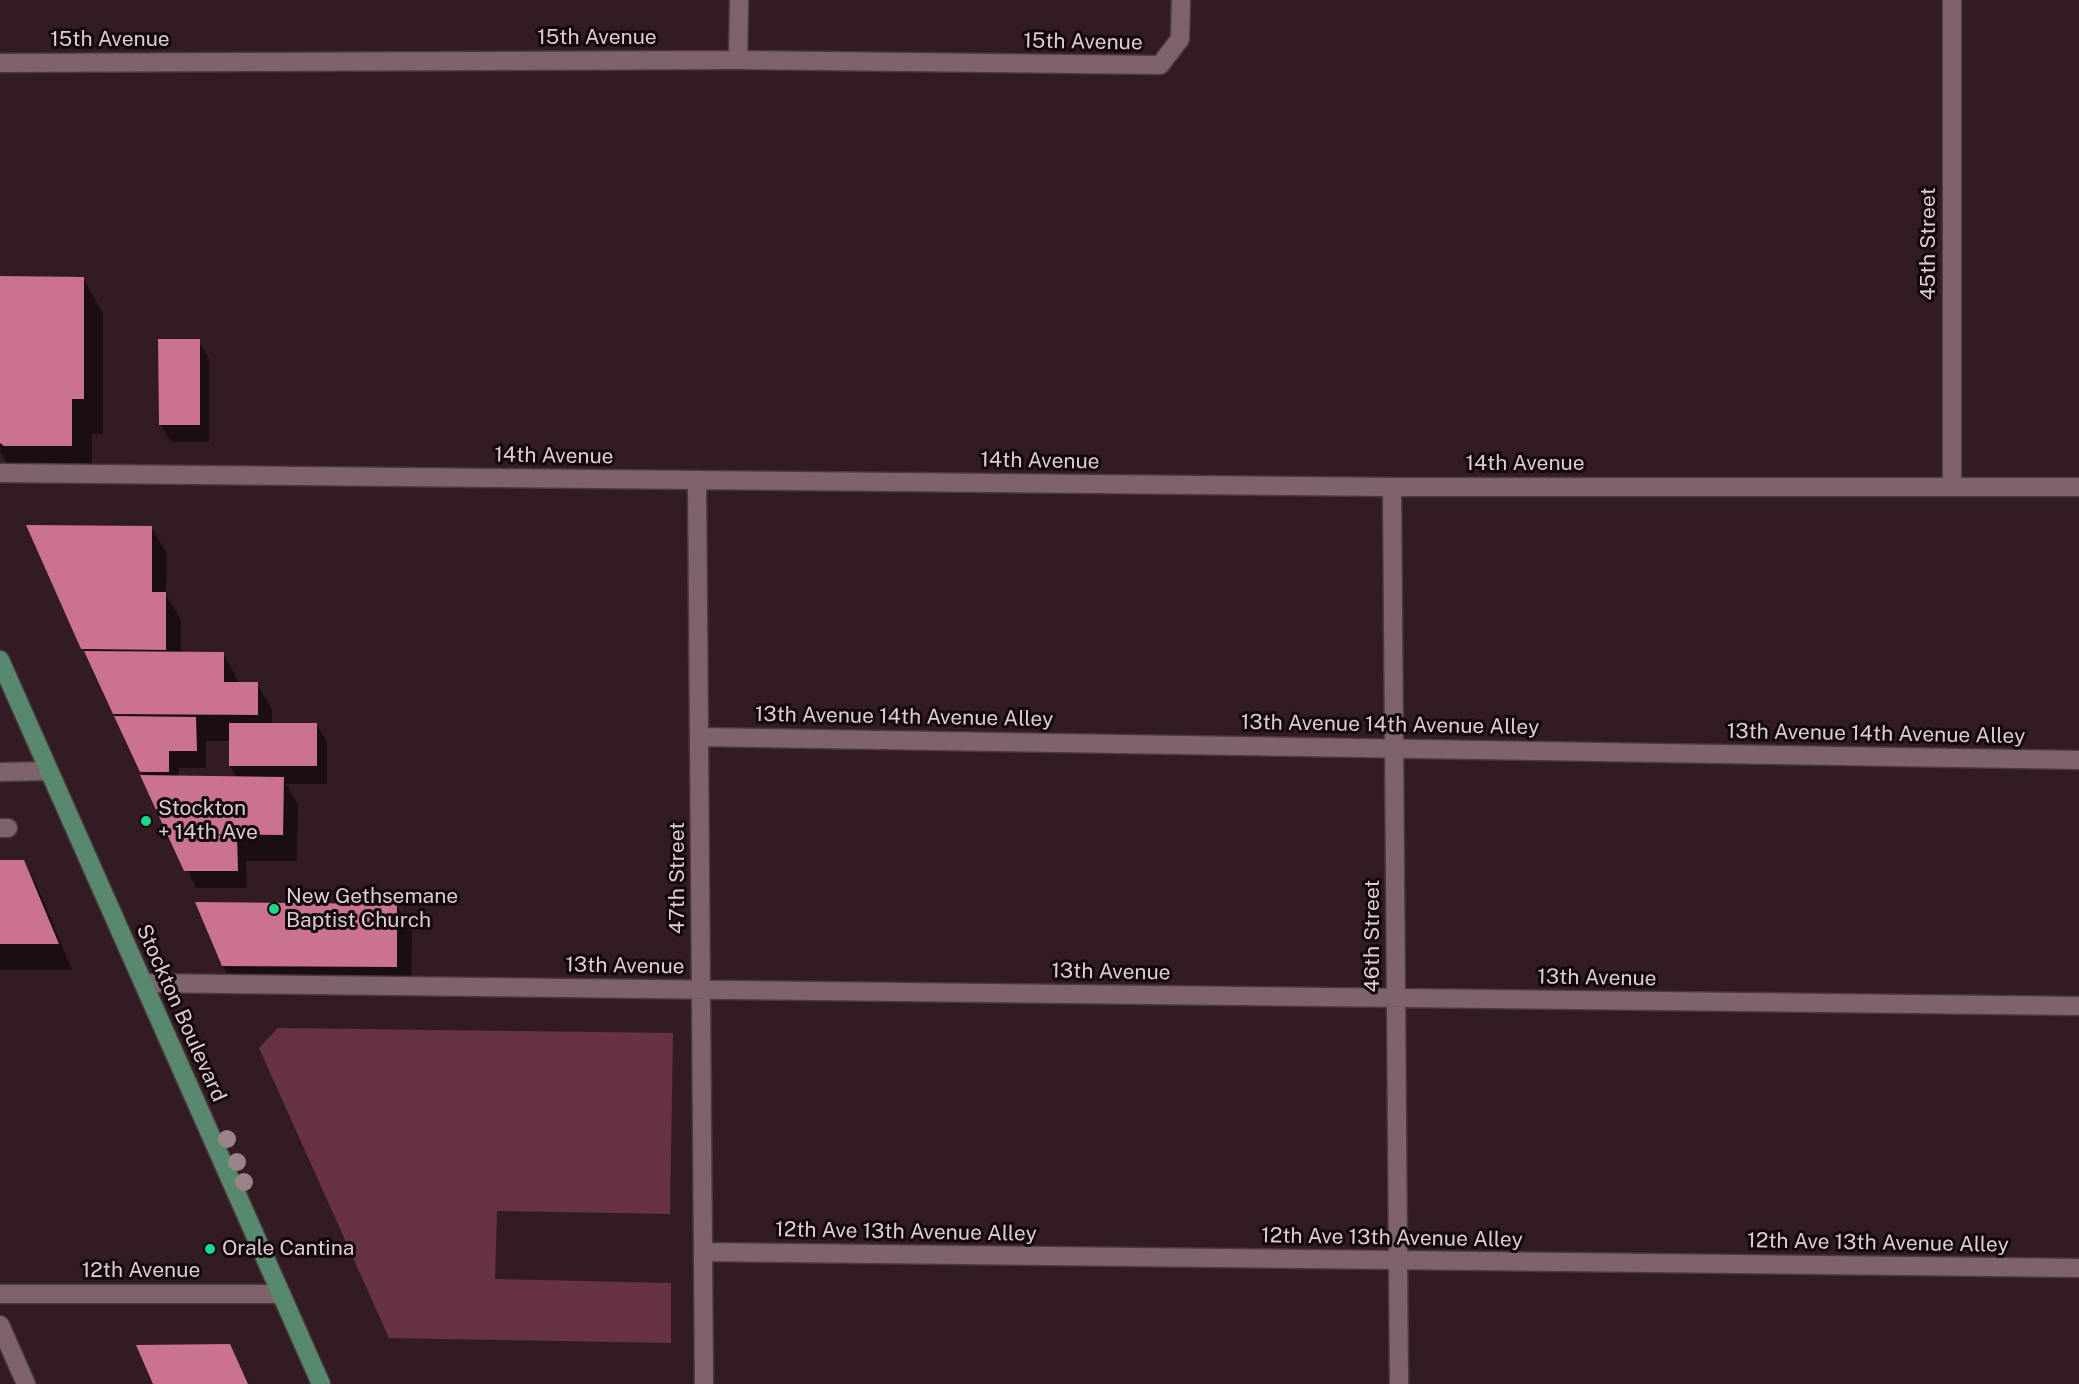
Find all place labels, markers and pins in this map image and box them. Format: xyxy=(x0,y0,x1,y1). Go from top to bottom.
place label: Stockton + 14th Ave xyxy=(158,796,258,846)
marker: Stockton + 14th Ave xyxy=(139,814,153,828)
place label: New Gethsemane Baptist Church xyxy=(286,884,458,934)
marker: New Gethsemane Baptist Church xyxy=(267,902,281,916)
place label: Orale Cantina xyxy=(222,1236,354,1262)
marker: Orale Cantina xyxy=(203,1242,217,1256)

